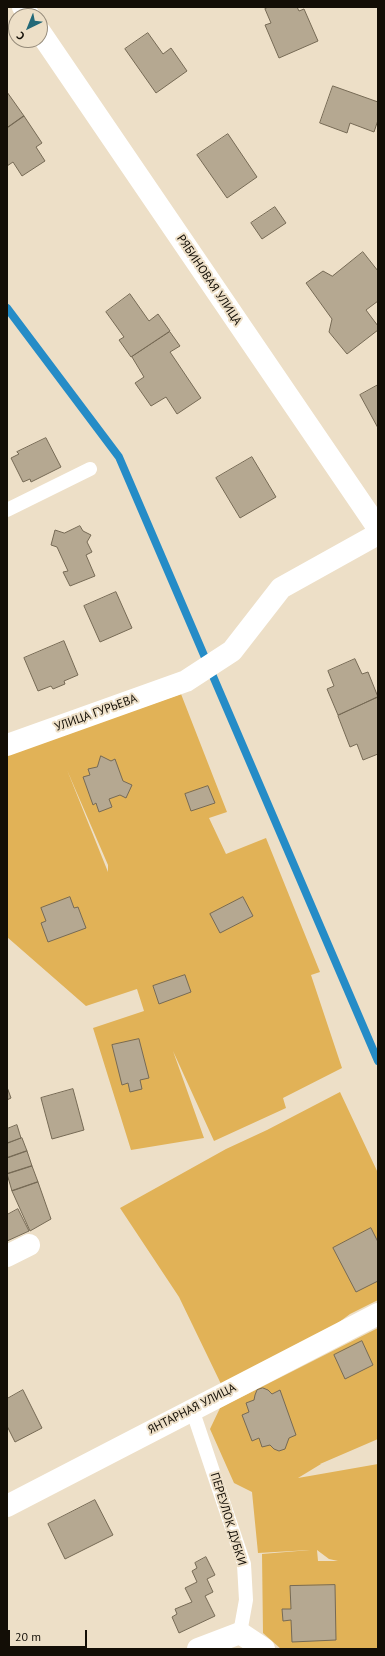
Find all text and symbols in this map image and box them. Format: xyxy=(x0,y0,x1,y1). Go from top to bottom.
north arrow xyxy=(8,8,48,48)
text: С xyxy=(13,29,28,43)
street label: РЯБИНОВАЯ УЛИЦА xyxy=(173,232,245,328)
street label: УЛИЦА ГУРЬЕВА xyxy=(53,691,139,735)
street label: ЯНТАРНАЯ УЛИЦА xyxy=(146,1381,238,1437)
street label: ПЕРЕУЛОК ДУБКИ xyxy=(207,1471,249,1567)
scale bar xyxy=(10,1622,89,1648)
text: 20 m xyxy=(15,1629,41,1644)

